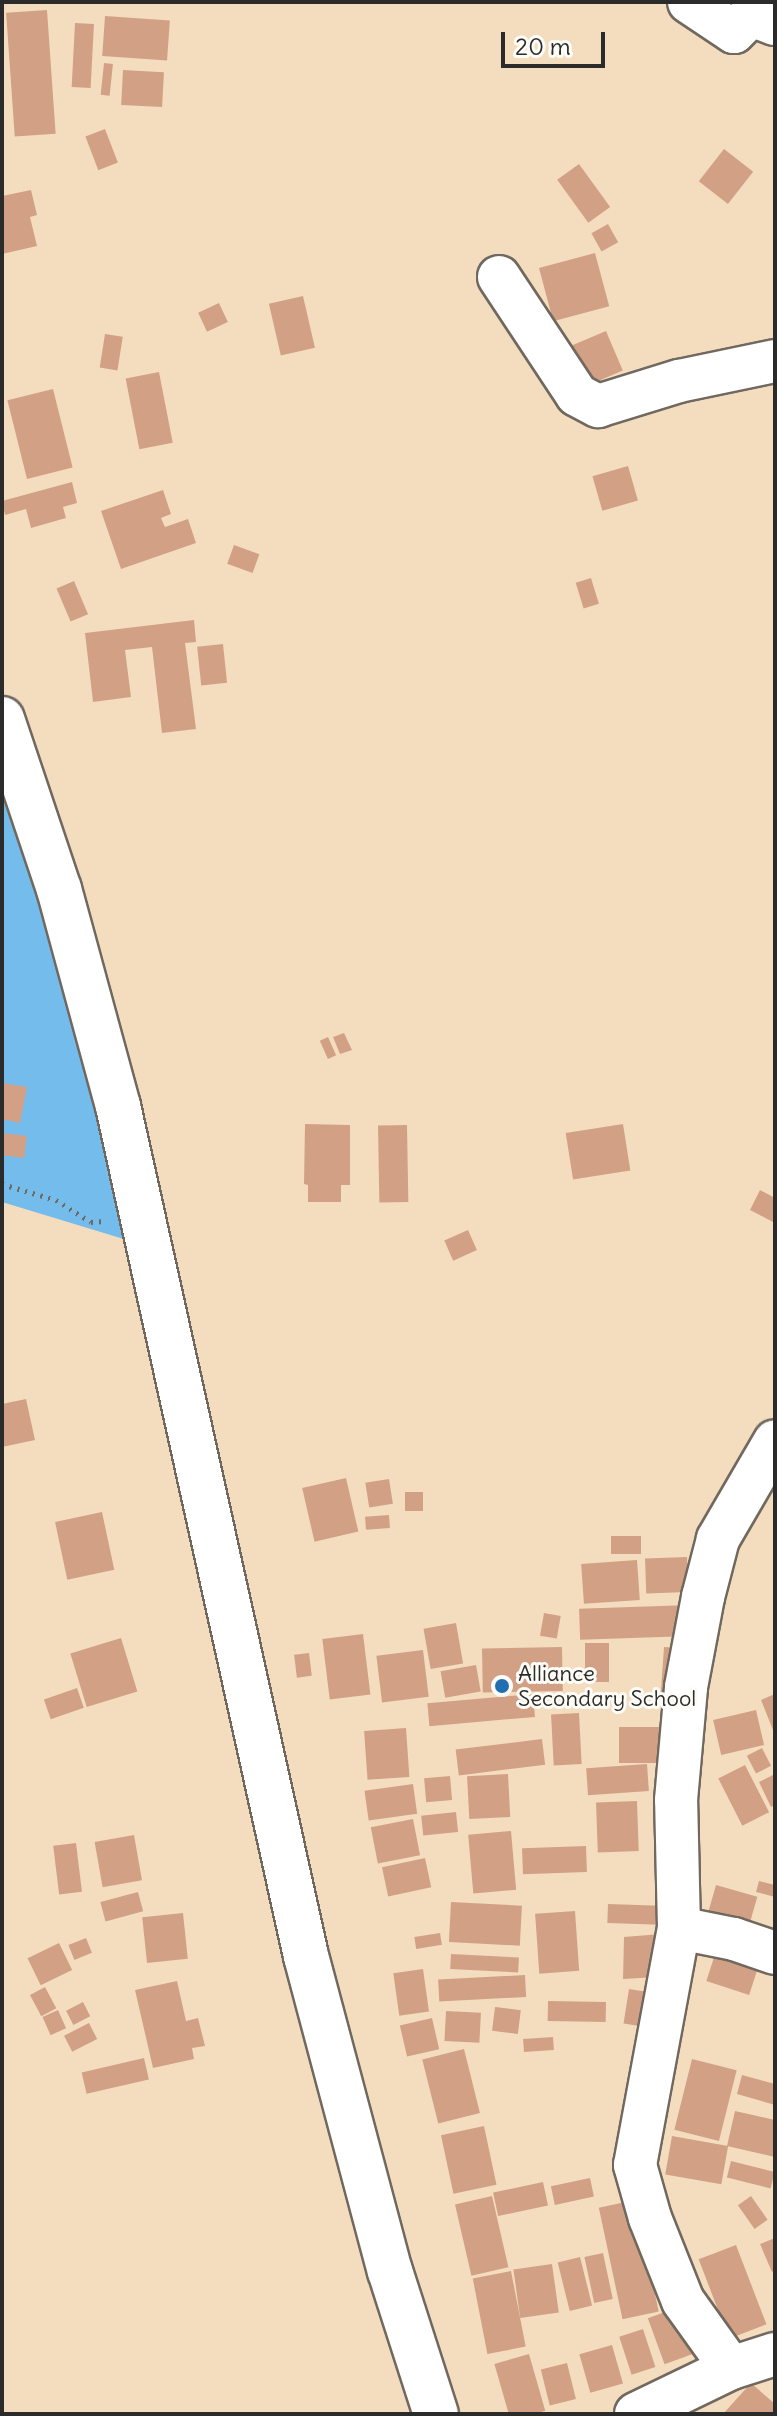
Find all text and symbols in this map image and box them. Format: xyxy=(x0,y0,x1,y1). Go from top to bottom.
scale bar xyxy=(505,16,609,66)
text: 20 m xyxy=(515,31,571,61)
place label: Alliance Secondary School xyxy=(518,1660,696,1712)
marker: Alliance Secondary School xyxy=(493,1677,511,1695)

